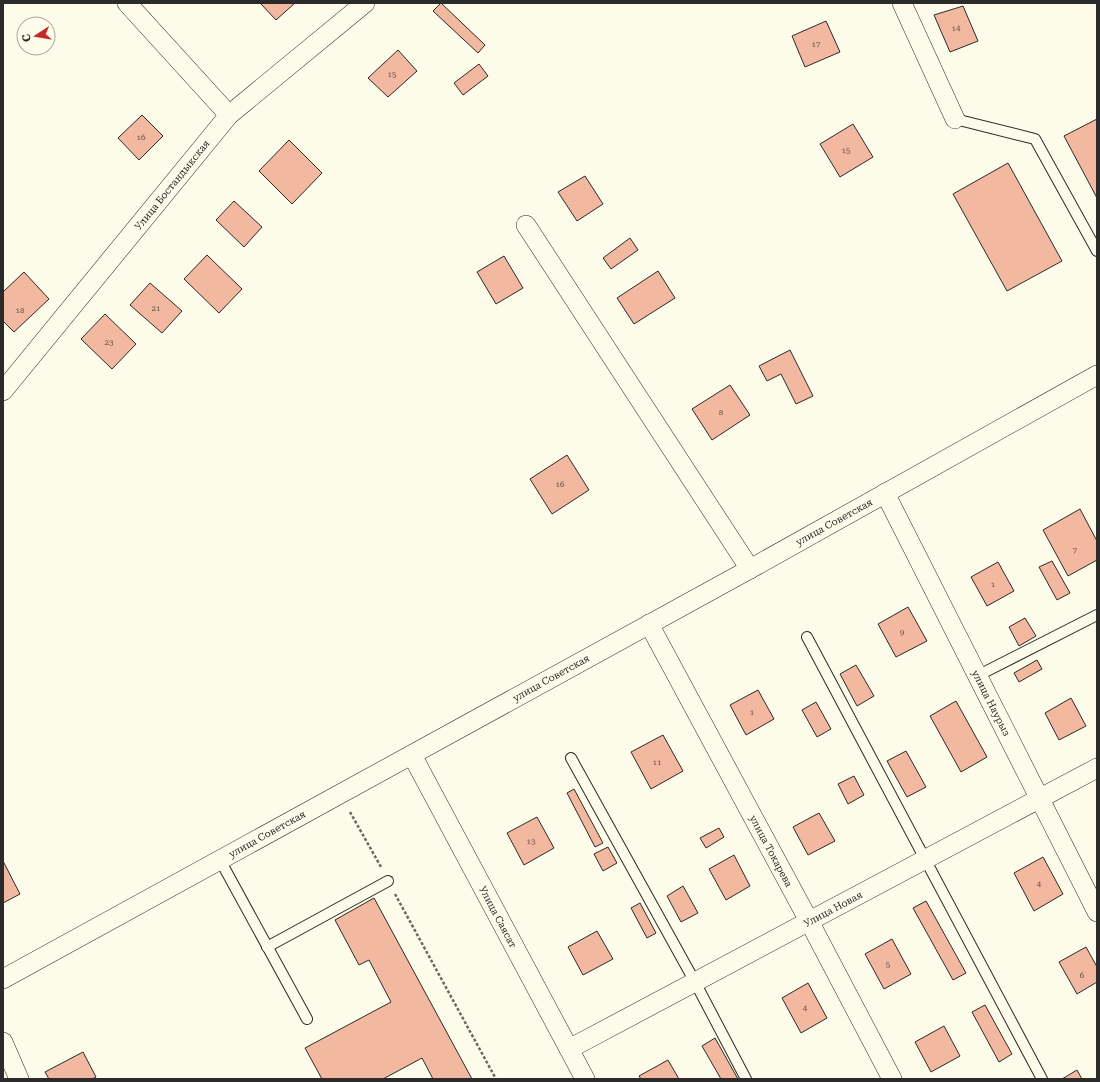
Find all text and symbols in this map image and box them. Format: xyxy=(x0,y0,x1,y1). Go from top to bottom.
north arrow xyxy=(16,16,56,56)
house number: 14 xyxy=(952,24,961,33)
text: С xyxy=(19,33,34,43)
house number: 17 xyxy=(812,40,821,49)
house number: 15 xyxy=(388,70,397,79)
house number: 16 xyxy=(137,133,146,142)
street label: Улица Бостандыкская xyxy=(132,138,212,232)
house number: 15 xyxy=(842,146,851,155)
house number: 21 xyxy=(152,304,161,313)
house number: 18 xyxy=(16,306,25,315)
house number: 23 xyxy=(105,338,114,347)
house number: 8 xyxy=(719,408,724,417)
house number: 16 xyxy=(556,480,565,489)
street label: улица Советская xyxy=(794,496,874,548)
house number: 7 xyxy=(1073,546,1078,555)
house number: 1 xyxy=(991,580,996,589)
house number: 9 xyxy=(900,628,905,637)
street label: улица Советская xyxy=(511,652,591,704)
street label: улица Наурыз xyxy=(970,668,1012,738)
house number: 1 xyxy=(750,708,755,717)
house number: 11 xyxy=(653,758,662,767)
street label: улица Советская xyxy=(227,808,307,860)
street label: улица Токарева xyxy=(747,813,795,889)
house number: 13 xyxy=(527,837,536,846)
house number: 4 xyxy=(1037,880,1042,889)
street label: Улица Саясат xyxy=(477,884,519,950)
street label: Улица Новая xyxy=(802,889,864,929)
house number: 5 xyxy=(886,960,891,969)
house number: 6 xyxy=(1080,971,1085,980)
house number: 4 xyxy=(803,1004,808,1013)

